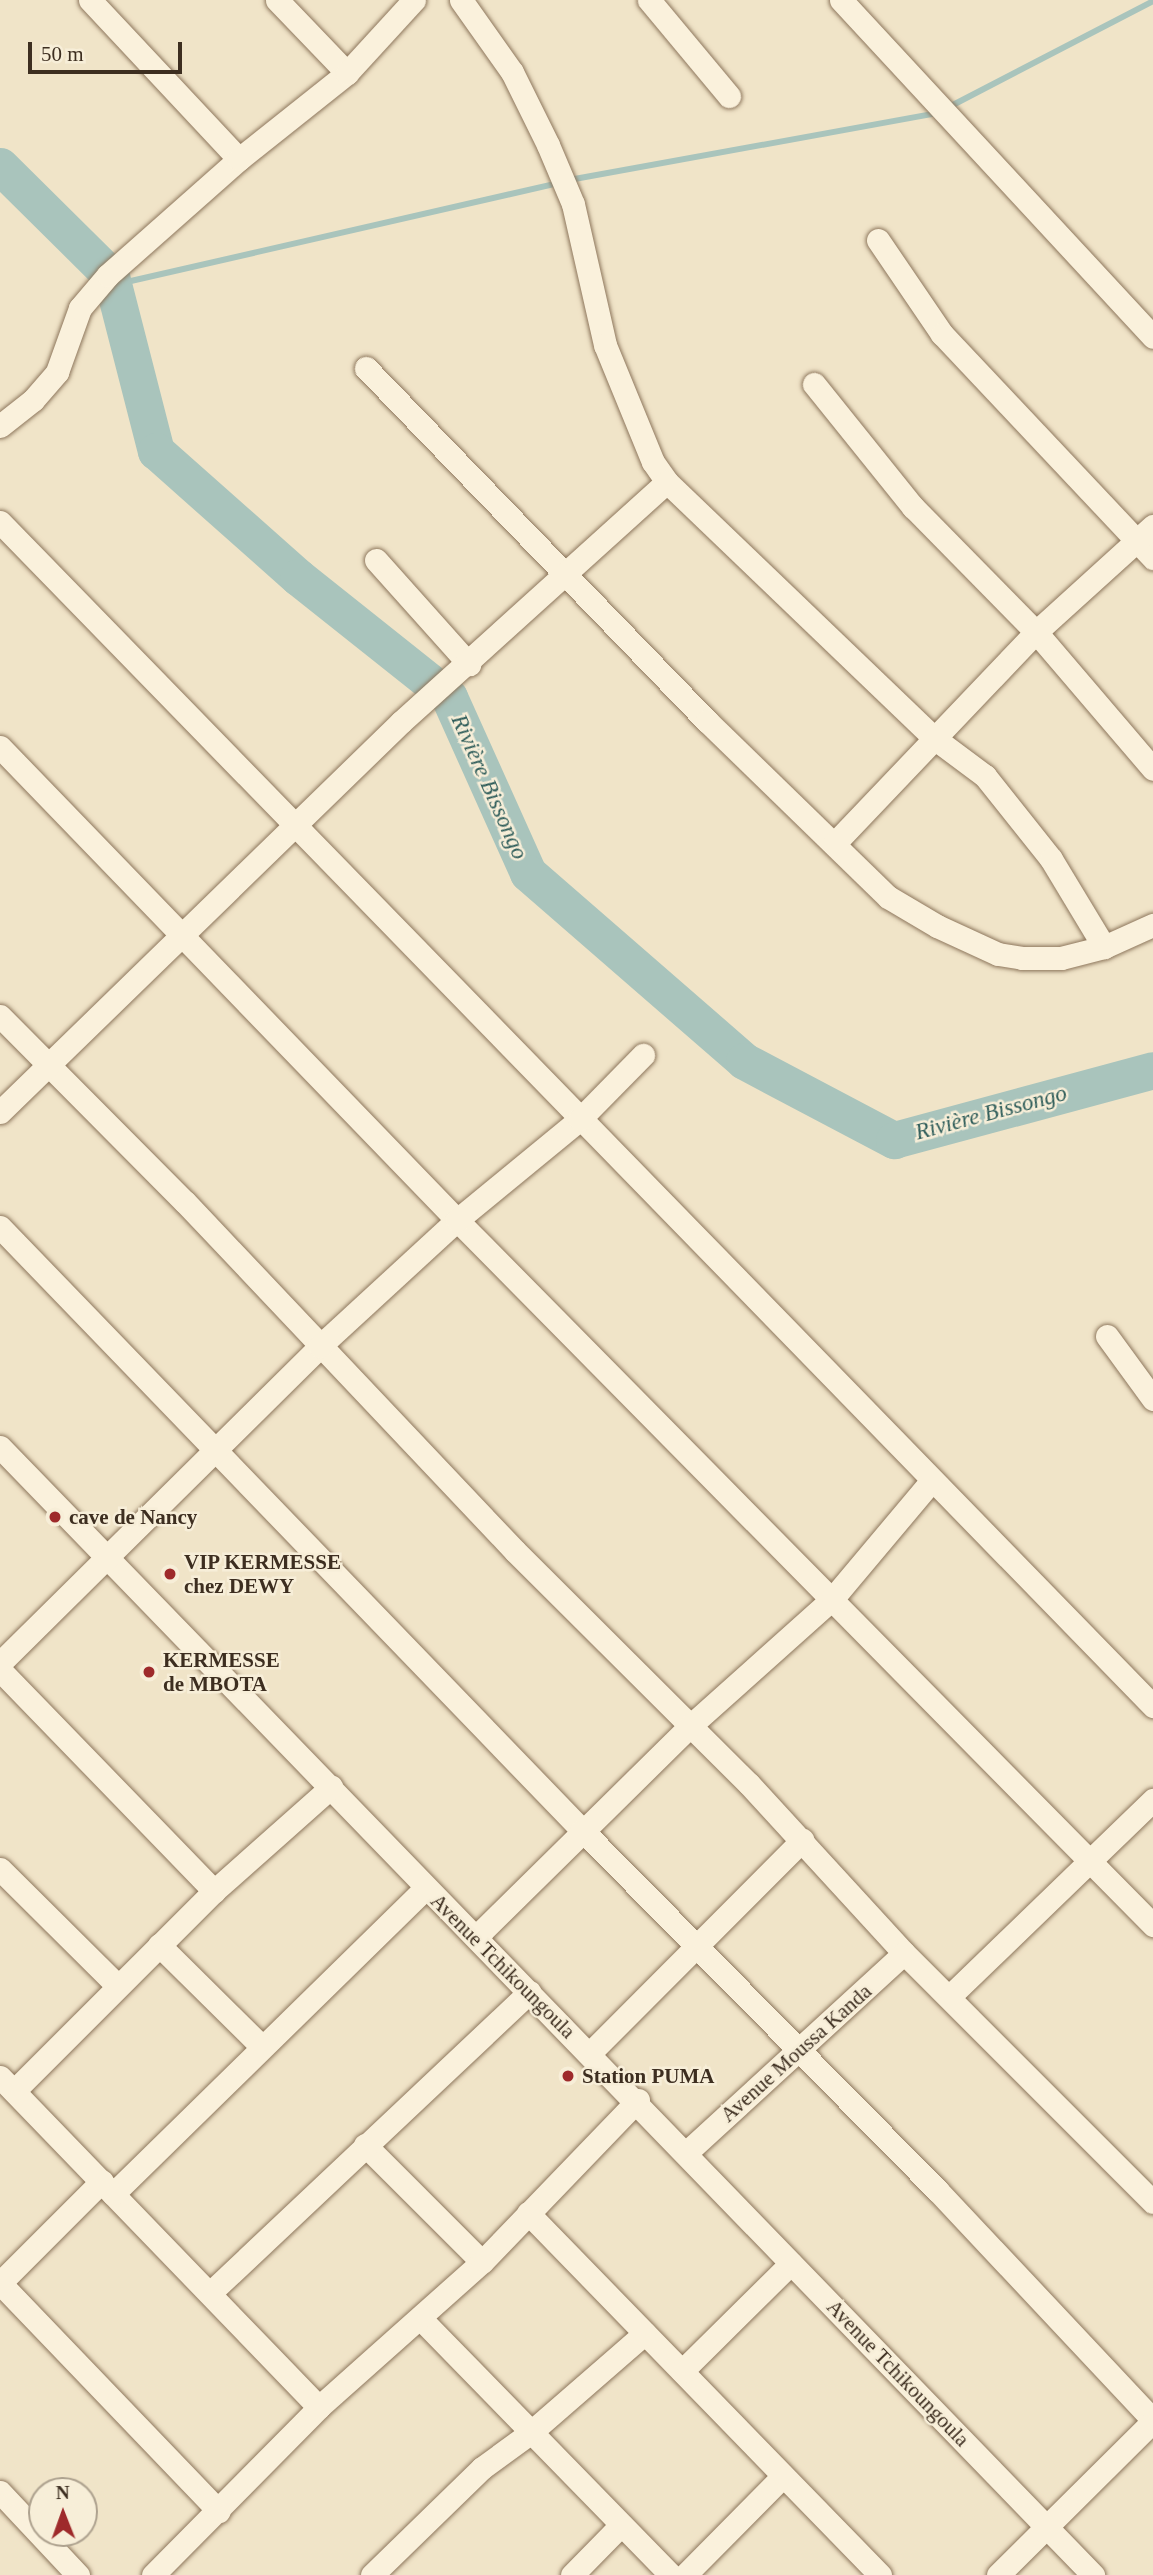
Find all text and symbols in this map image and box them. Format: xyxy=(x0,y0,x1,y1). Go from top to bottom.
scale bar xyxy=(32,28,186,72)
text: 50 m xyxy=(41,42,84,66)
water label: Rivière Bissongo xyxy=(445,710,533,864)
water label: Rivière Bissongo xyxy=(912,1080,1070,1146)
place label: cave de Nancy xyxy=(69,1504,197,1530)
marker: cave de Nancy xyxy=(47,1509,63,1525)
place label: VIP KERMESSE chez DEWY xyxy=(184,1549,342,1599)
marker: VIP KERMESSE chez DEWY xyxy=(162,1566,178,1582)
place label: KERMESSE de MBOTA xyxy=(163,1647,280,1697)
marker: KERMESSE de MBOTA xyxy=(141,1664,157,1680)
street label: Avenue Tchikoungoula xyxy=(425,1888,581,2044)
street label: Avenue Moussa Kanda xyxy=(715,1979,877,2127)
place label: Station PUMA xyxy=(582,2063,714,2089)
marker: Station PUMA xyxy=(560,2068,576,2084)
street label: Avenue Tchikoungoula xyxy=(821,2294,975,2452)
north arrow xyxy=(28,2477,98,2547)
text: N xyxy=(56,2482,70,2503)

